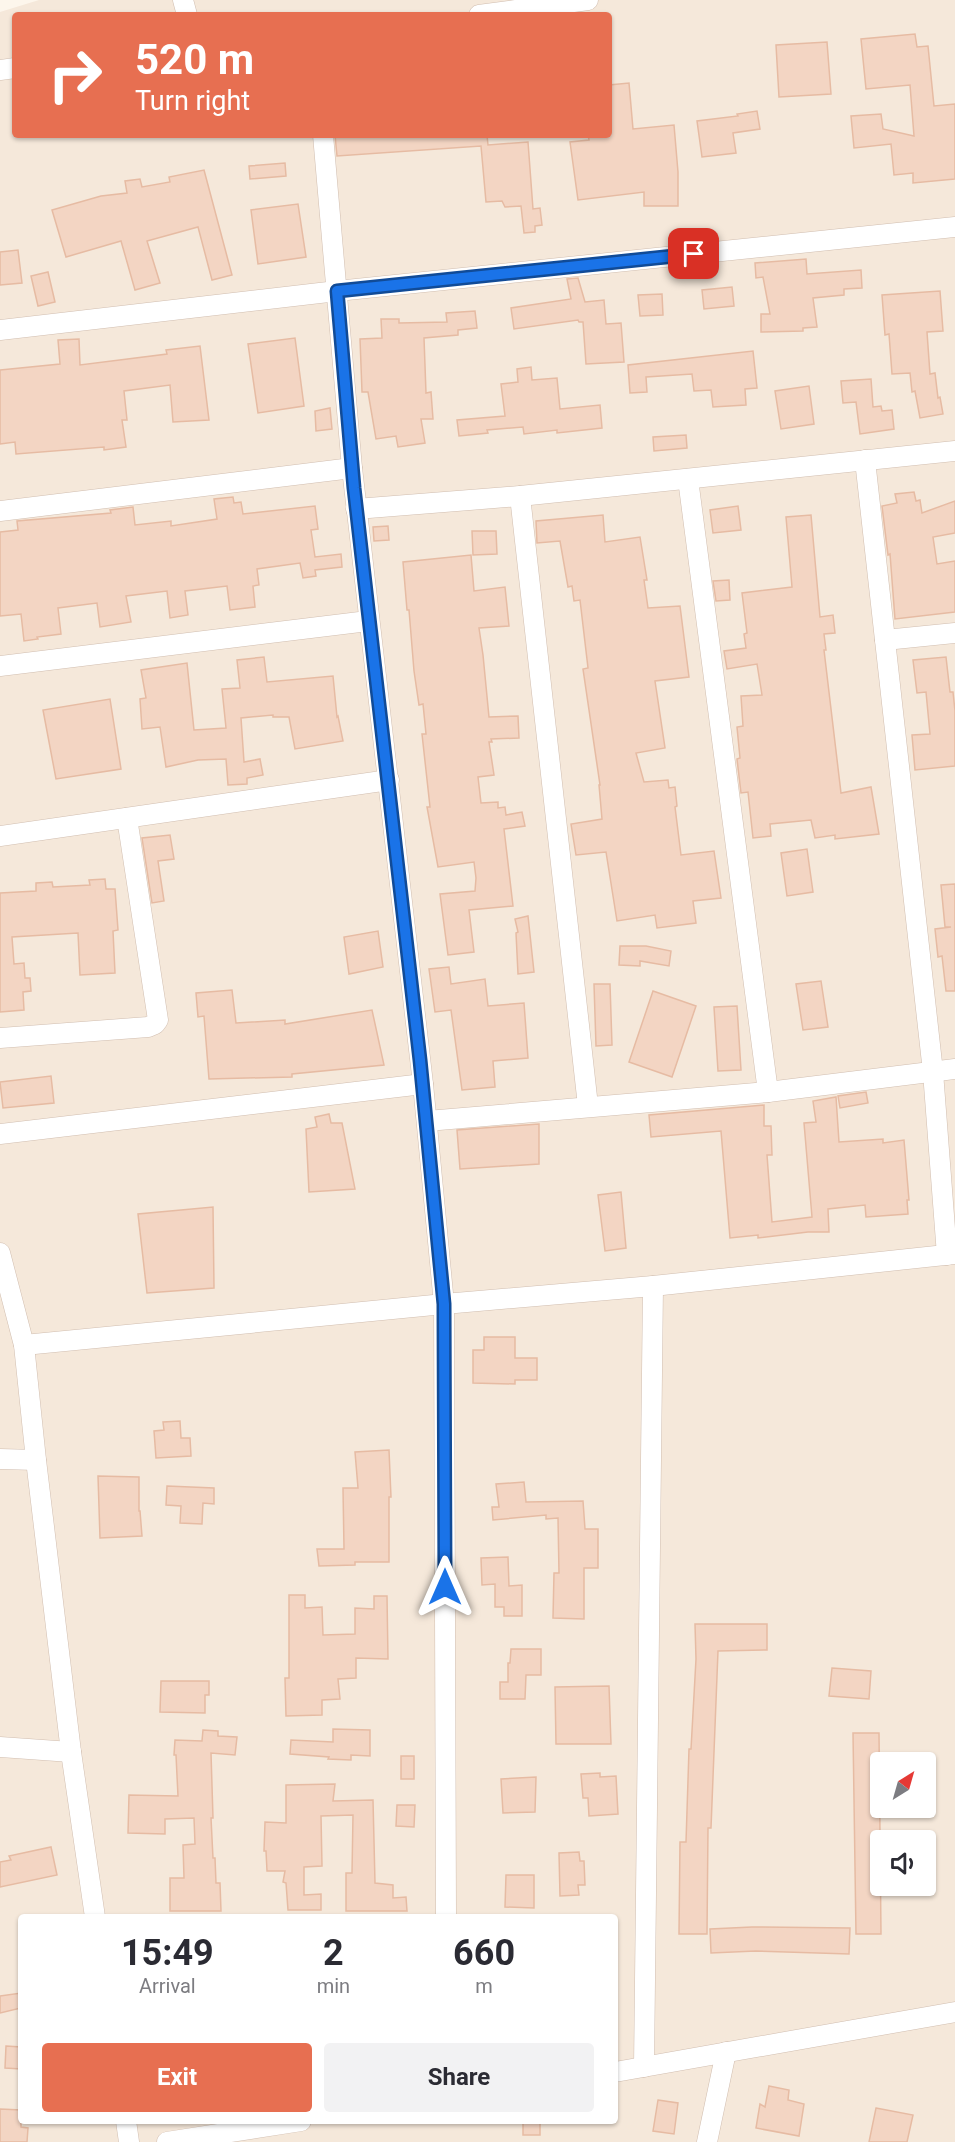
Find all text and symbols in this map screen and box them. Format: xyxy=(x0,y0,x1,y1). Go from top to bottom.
text: 520 m xyxy=(135,35,254,84)
icon: right xyxy=(36,36,114,114)
text: Turn right xyxy=(135,85,250,117)
pin xyxy=(668,228,719,279)
icon: arrive xyxy=(677,237,710,270)
position arrow xyxy=(413,1555,477,1619)
north arrow xyxy=(870,1752,936,1818)
map controls xyxy=(870,1752,936,1896)
button: sound xyxy=(870,1830,936,1896)
text: 15:49 xyxy=(121,1932,214,1974)
text: 2 xyxy=(323,1932,344,1974)
text: 660 xyxy=(453,1932,515,1974)
text: Arrival xyxy=(139,1974,196,1998)
text: min xyxy=(317,1974,350,1998)
text: m xyxy=(475,1974,493,1998)
button: Exit xyxy=(42,2043,312,2112)
button: Share xyxy=(324,2043,594,2112)

